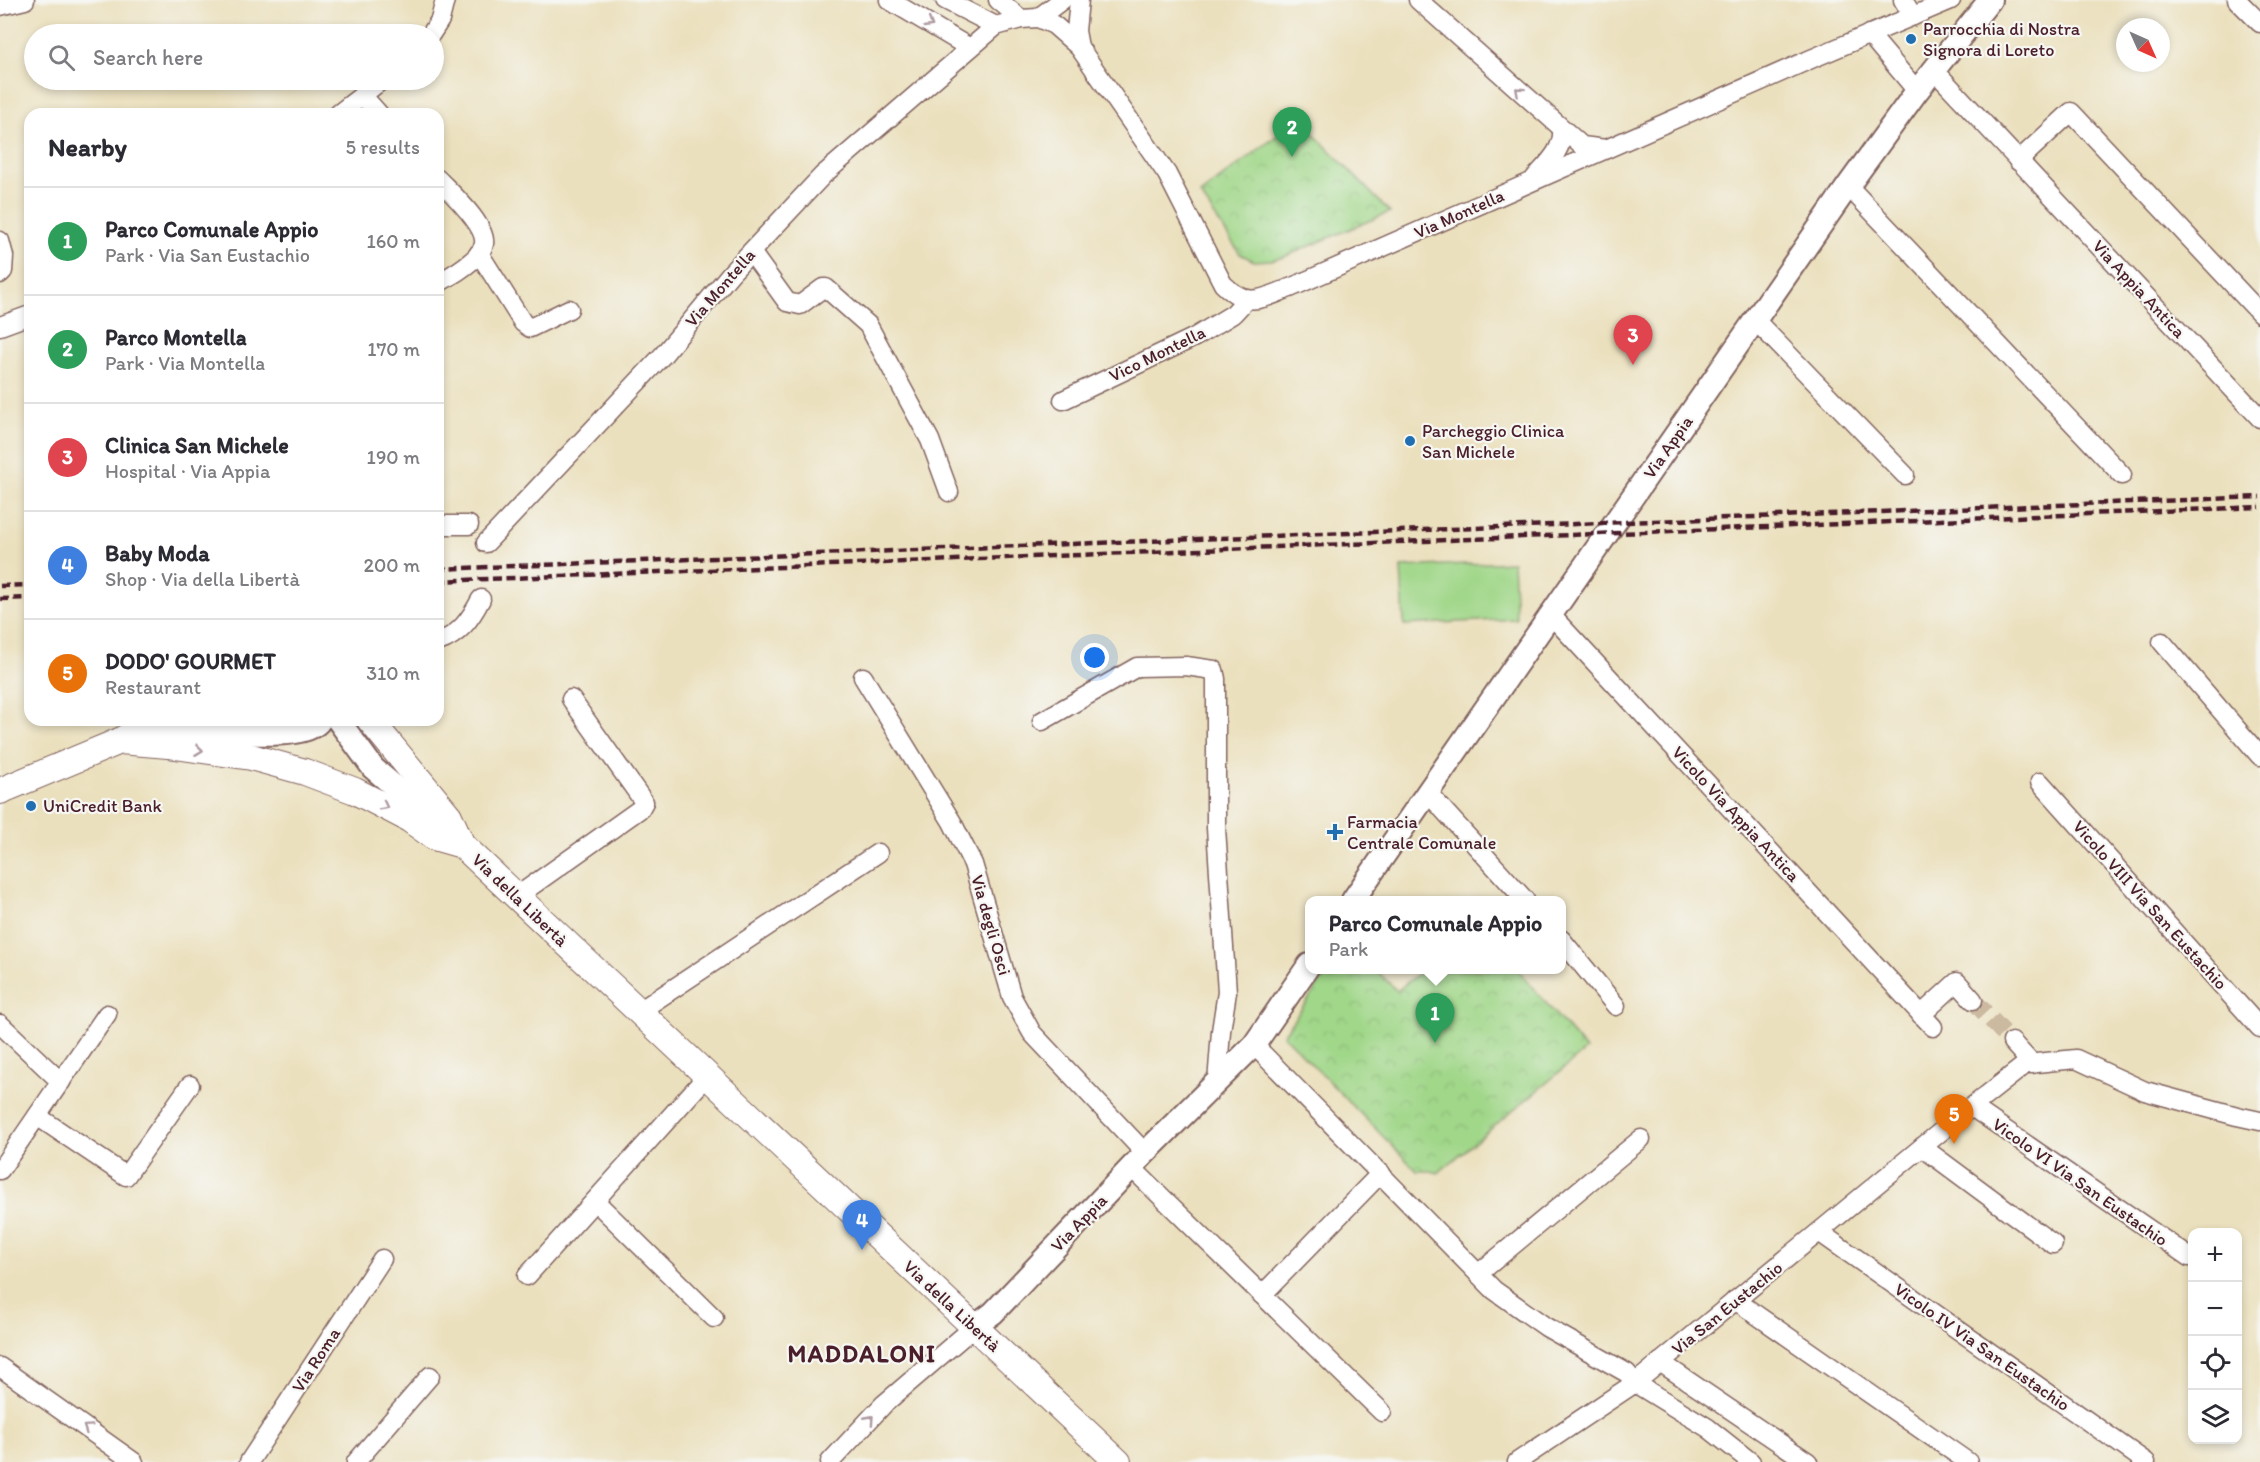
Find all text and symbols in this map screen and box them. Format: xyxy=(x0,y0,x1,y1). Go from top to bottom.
one-way arrow xyxy=(923,16,933,28)
place label: Parrocchia di Nostra Signora di Loreto xyxy=(1923,18,2081,61)
north arrow xyxy=(2116,18,2170,72)
search box xyxy=(24,24,444,90)
marker: Parrocchia di Nostra Signora di Loreto xyxy=(1904,32,1918,46)
icon: search xyxy=(45,41,78,74)
text: Search here xyxy=(93,44,203,71)
one-way arrow xyxy=(1515,87,1526,98)
pin: 2 xyxy=(1272,108,1312,157)
text: Nearby xyxy=(48,131,127,163)
text: 5 results xyxy=(346,135,420,159)
street label: Via Montella xyxy=(1411,184,1508,244)
text: Parco Comunale Appio xyxy=(105,216,318,243)
text: 1 xyxy=(63,229,72,253)
text: 160 m xyxy=(367,229,420,253)
street label: Via Appia Antica xyxy=(2088,235,2191,343)
text: Park · Via San Eustachio xyxy=(105,243,310,267)
street label: Via Montella xyxy=(680,244,760,332)
pin: 3 xyxy=(1614,316,1652,365)
street label: Vico Montella xyxy=(1105,321,1209,387)
text: Parco Montella xyxy=(105,324,247,351)
text: 2 xyxy=(62,337,73,361)
text: 170 m xyxy=(367,337,420,361)
text: Park · Via Montella xyxy=(105,351,265,375)
street label: Via Appia xyxy=(1638,411,1698,483)
place label: Parcheggio Clinica San Michele xyxy=(1422,420,1565,463)
text: Clinica San Michele xyxy=(105,432,289,459)
marker: Parcheggio Clinica San Michele xyxy=(1403,434,1417,448)
text: 3 xyxy=(62,445,73,469)
text: 190 m xyxy=(367,445,420,469)
text: Hospital · Via Appia xyxy=(105,459,270,483)
text: Baby Moda xyxy=(105,540,210,567)
text: 4 xyxy=(61,553,74,577)
text: 200 m xyxy=(364,553,420,577)
text: Shop · Via della Libertà xyxy=(105,567,300,591)
your location xyxy=(1080,643,1109,672)
text: DODO' GOURMET xyxy=(105,648,276,675)
text: 5 xyxy=(62,661,73,685)
text: 310 m xyxy=(366,661,420,685)
text: Restaurant xyxy=(105,675,201,699)
street label: Vicolo Via Appia Antica xyxy=(1667,741,1805,887)
one-way arrow xyxy=(195,744,204,756)
place label: UniCredit Bank xyxy=(43,795,162,817)
marker: UniCredit Bank xyxy=(24,799,38,813)
one-way arrow xyxy=(378,799,389,811)
place label: Farmacia Centrale Comunale xyxy=(1347,811,1496,854)
street label: Vicolo VIII Via San Eustachio xyxy=(2068,816,2232,994)
marker: Farmacia Centrale Comunale xyxy=(1328,825,1342,839)
street label: Via della Libertà xyxy=(467,849,573,952)
street label: Via degli Osci xyxy=(966,872,1016,978)
popup xyxy=(1305,896,1566,974)
text: Parco Comunale Appio xyxy=(1329,910,1542,937)
text: Park xyxy=(1329,937,1368,961)
pin: 1 xyxy=(1416,994,1454,1043)
pin: 5 xyxy=(1934,1094,1974,1144)
street label: Vicolo VI Via San Eustachio xyxy=(1988,1113,2172,1251)
street label: Via Appia xyxy=(1046,1189,1112,1257)
pin: 4 xyxy=(842,1200,882,1250)
map controls xyxy=(2188,1228,2242,1444)
button: + xyxy=(2188,1228,2242,1282)
street label: Via della Libertà xyxy=(899,1255,1006,1357)
street label: Via San Eustachio xyxy=(1667,1256,1787,1360)
street label: Vicolo IV Via San Eustachio xyxy=(1890,1278,2074,1416)
button: − xyxy=(2188,1282,2242,1336)
street label: Via Roma xyxy=(287,1323,345,1397)
button: locate xyxy=(2188,1336,2242,1390)
district label: MADDALONI xyxy=(788,1339,936,1368)
button: layers xyxy=(2188,1390,2242,1444)
one-way arrow xyxy=(863,1415,874,1426)
one-way arrow xyxy=(82,1424,93,1435)

